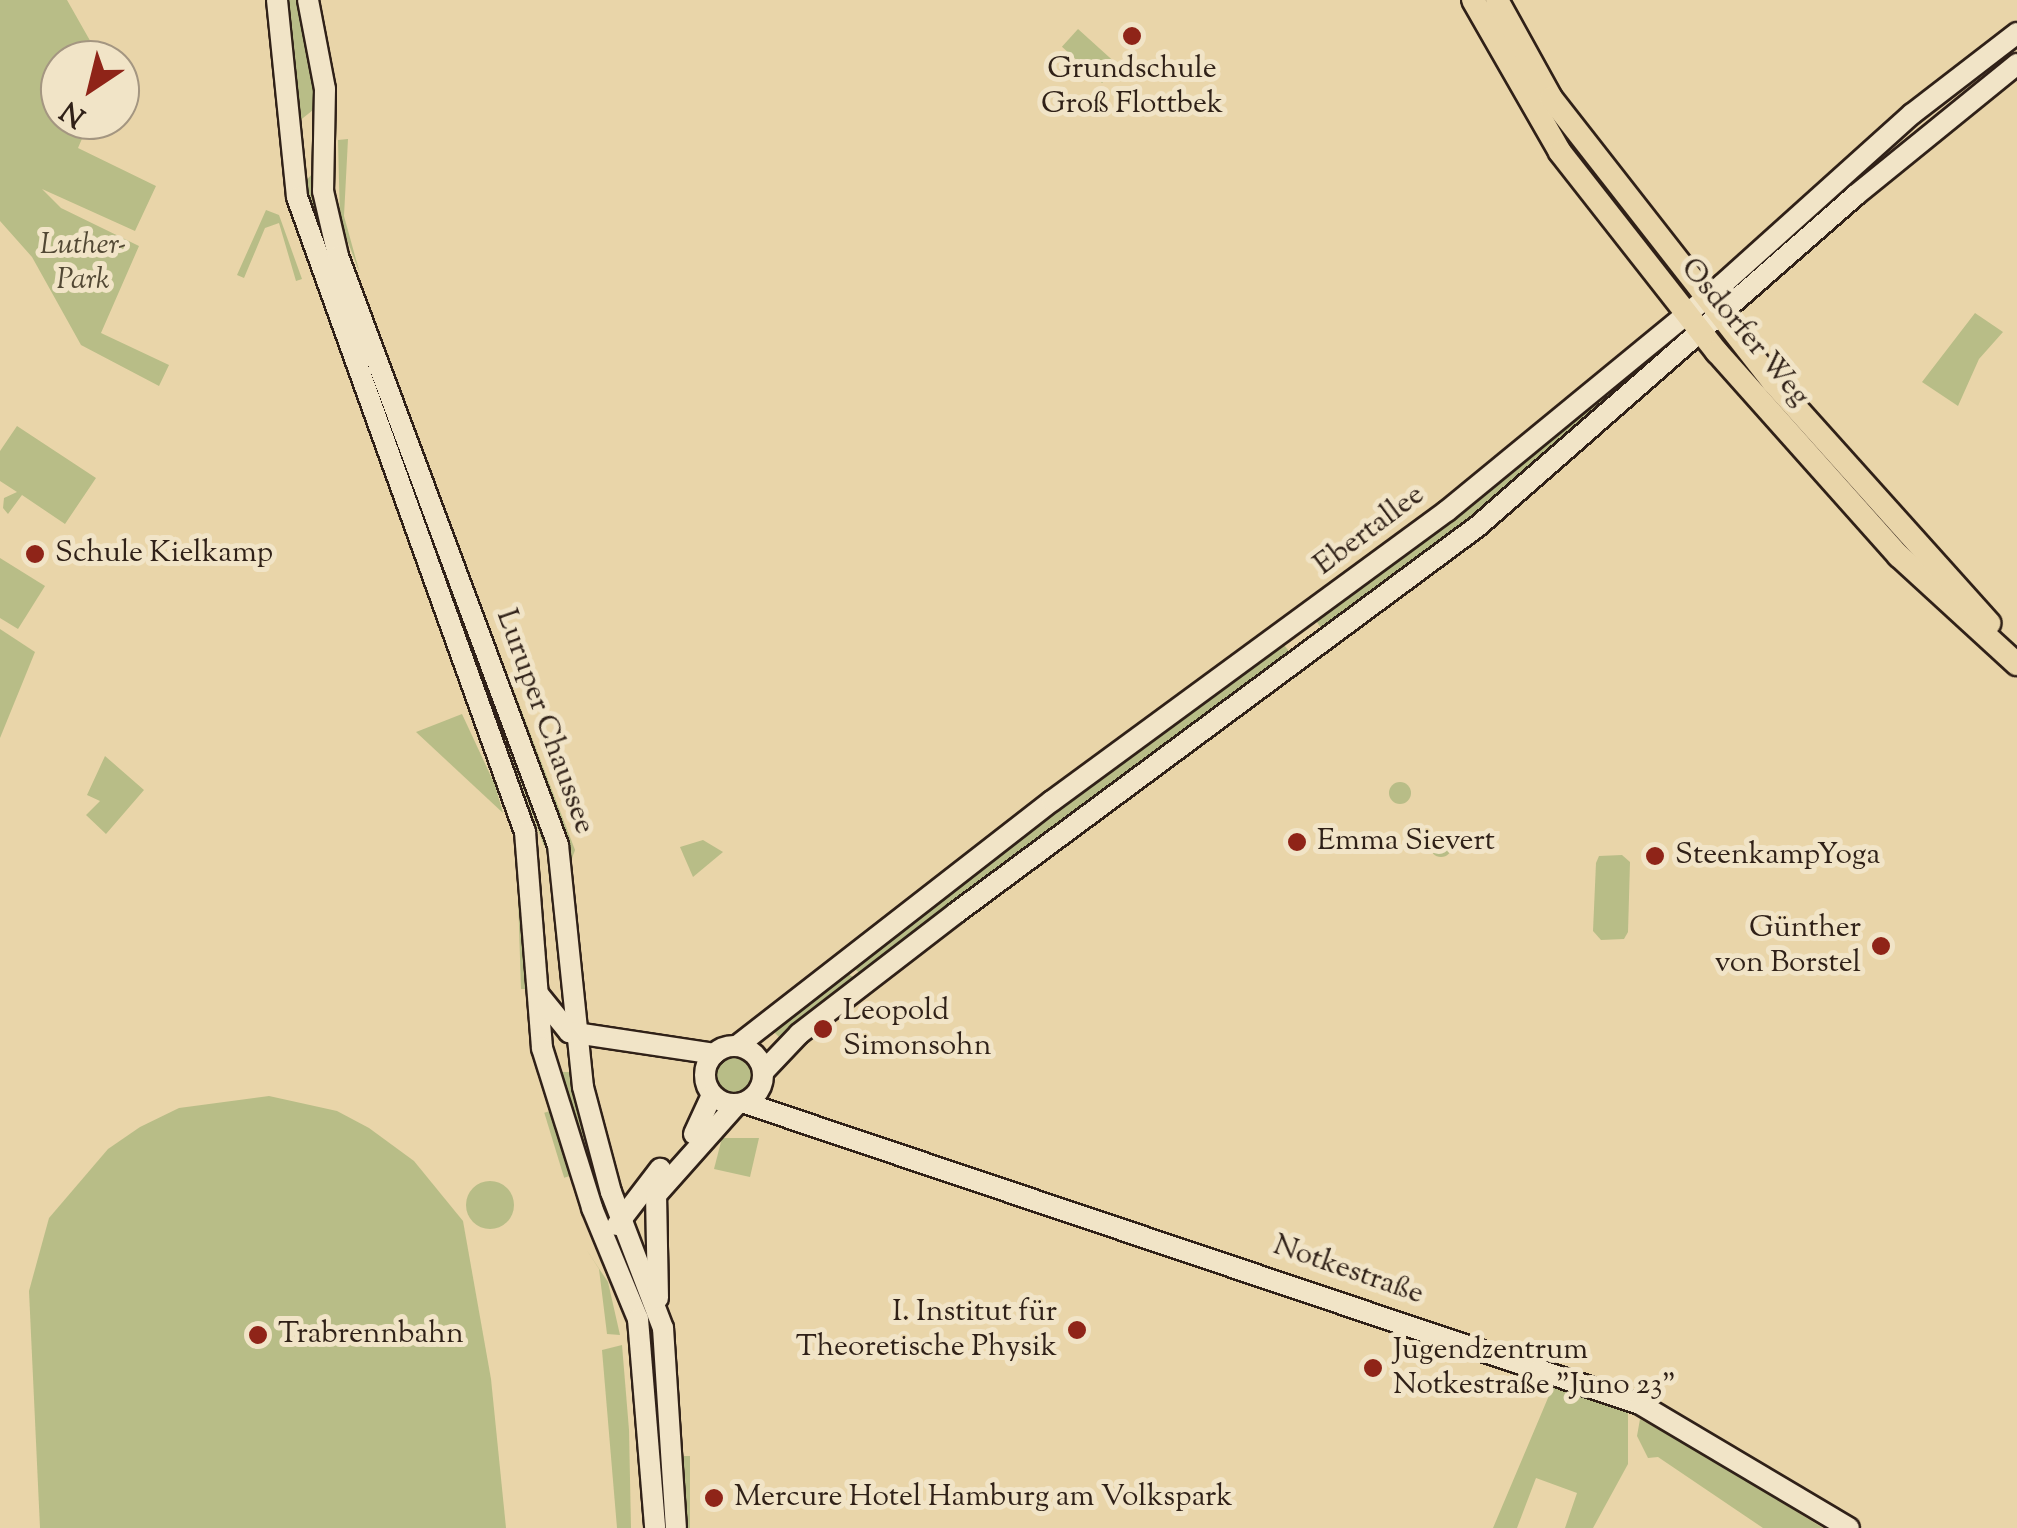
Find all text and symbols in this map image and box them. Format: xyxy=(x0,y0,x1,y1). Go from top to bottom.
marker: Grundschule Groß Flottbek xyxy=(1121,25,1143,47)
north arrow xyxy=(40,40,140,140)
place label: Grundschule Groß Flottbek xyxy=(1041,52,1223,122)
text: N xyxy=(53,90,95,136)
park label: Luther- Park xyxy=(40,228,126,298)
street label: Osdorfer Weg xyxy=(1672,252,1816,414)
street label: Ebertallee xyxy=(1308,478,1432,584)
place label: Schule Kielkamp xyxy=(55,536,273,572)
marker: Schule Kielkamp xyxy=(24,543,46,565)
street label: Luruper Chaussee xyxy=(487,605,601,839)
place label: Emma Sievert xyxy=(1317,824,1495,860)
marker: Emma Sievert xyxy=(1286,831,1308,853)
place label: SteenkampYoga xyxy=(1675,838,1880,874)
marker: SteenkampYoga xyxy=(1644,845,1666,867)
place label: Günther von Borstel xyxy=(1715,911,1861,982)
marker: Günther von Borstel xyxy=(1870,935,1892,957)
place label: Leopold Simonsohn xyxy=(843,994,991,1064)
marker: Leopold Simonsohn xyxy=(812,1018,834,1040)
street label: Notkestraße xyxy=(1268,1228,1428,1314)
place label: I. Institut für Theoretische Physik xyxy=(796,1295,1057,1366)
place label: Trabrennbahn xyxy=(278,1317,464,1353)
marker: I. Institut für Theoretische Physik xyxy=(1066,1319,1088,1341)
marker: Trabrennbahn xyxy=(247,1324,269,1346)
place label: Jugendzentrum Notkestraße "Juno 23" xyxy=(1393,1333,1676,1404)
marker: Jugendzentrum Notkestraße "Juno 23" xyxy=(1362,1357,1384,1379)
place label: Mercure Hotel Hamburg am Volkspark xyxy=(734,1480,1233,1516)
marker: Mercure Hotel Hamburg am Volkspark xyxy=(703,1487,725,1509)

